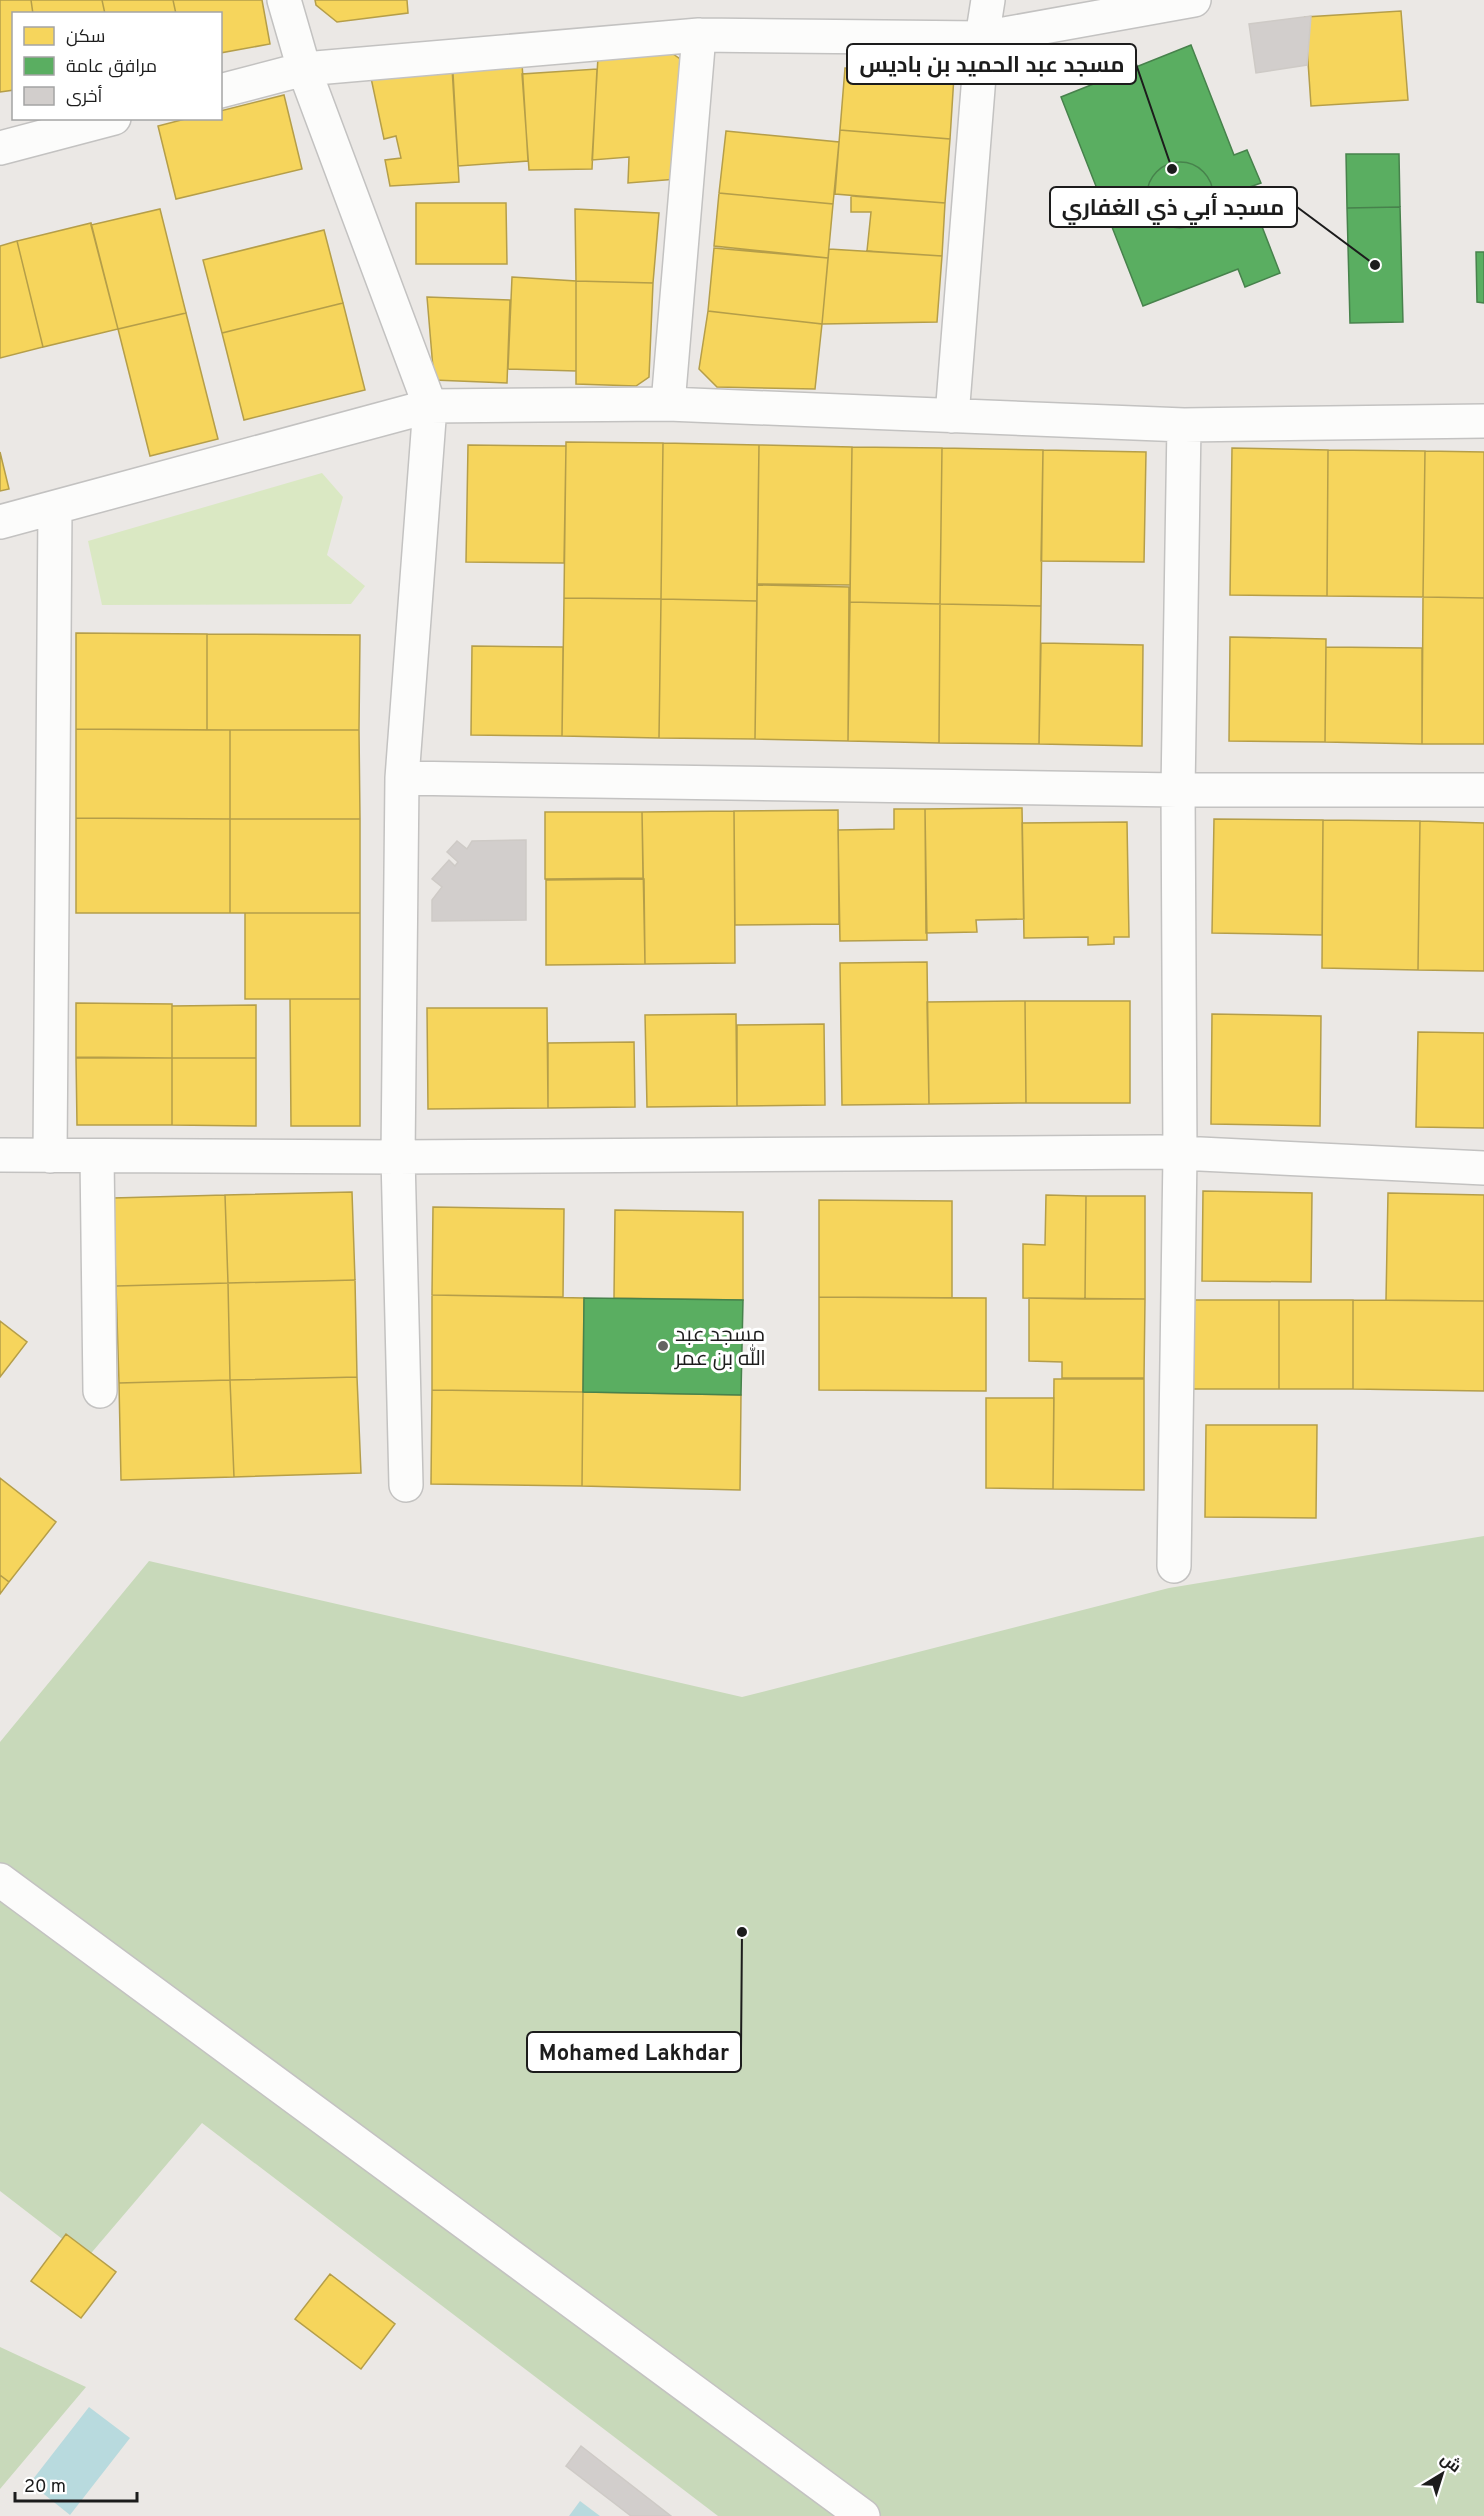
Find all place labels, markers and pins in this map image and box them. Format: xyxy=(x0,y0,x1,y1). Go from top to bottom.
callout: مسجد عبد الحميد بن باديس xyxy=(847,44,1136,84)
callout: مسجد أبي ذي الغفاري xyxy=(1050,187,1297,227)
place label: مسجد عبد الله بن عمر xyxy=(674,1322,766,1373)
marker: مسجد عبد الله بن عمر xyxy=(656,1339,670,1353)
callout: Mohamed Lakhdar xyxy=(527,2032,741,2072)

